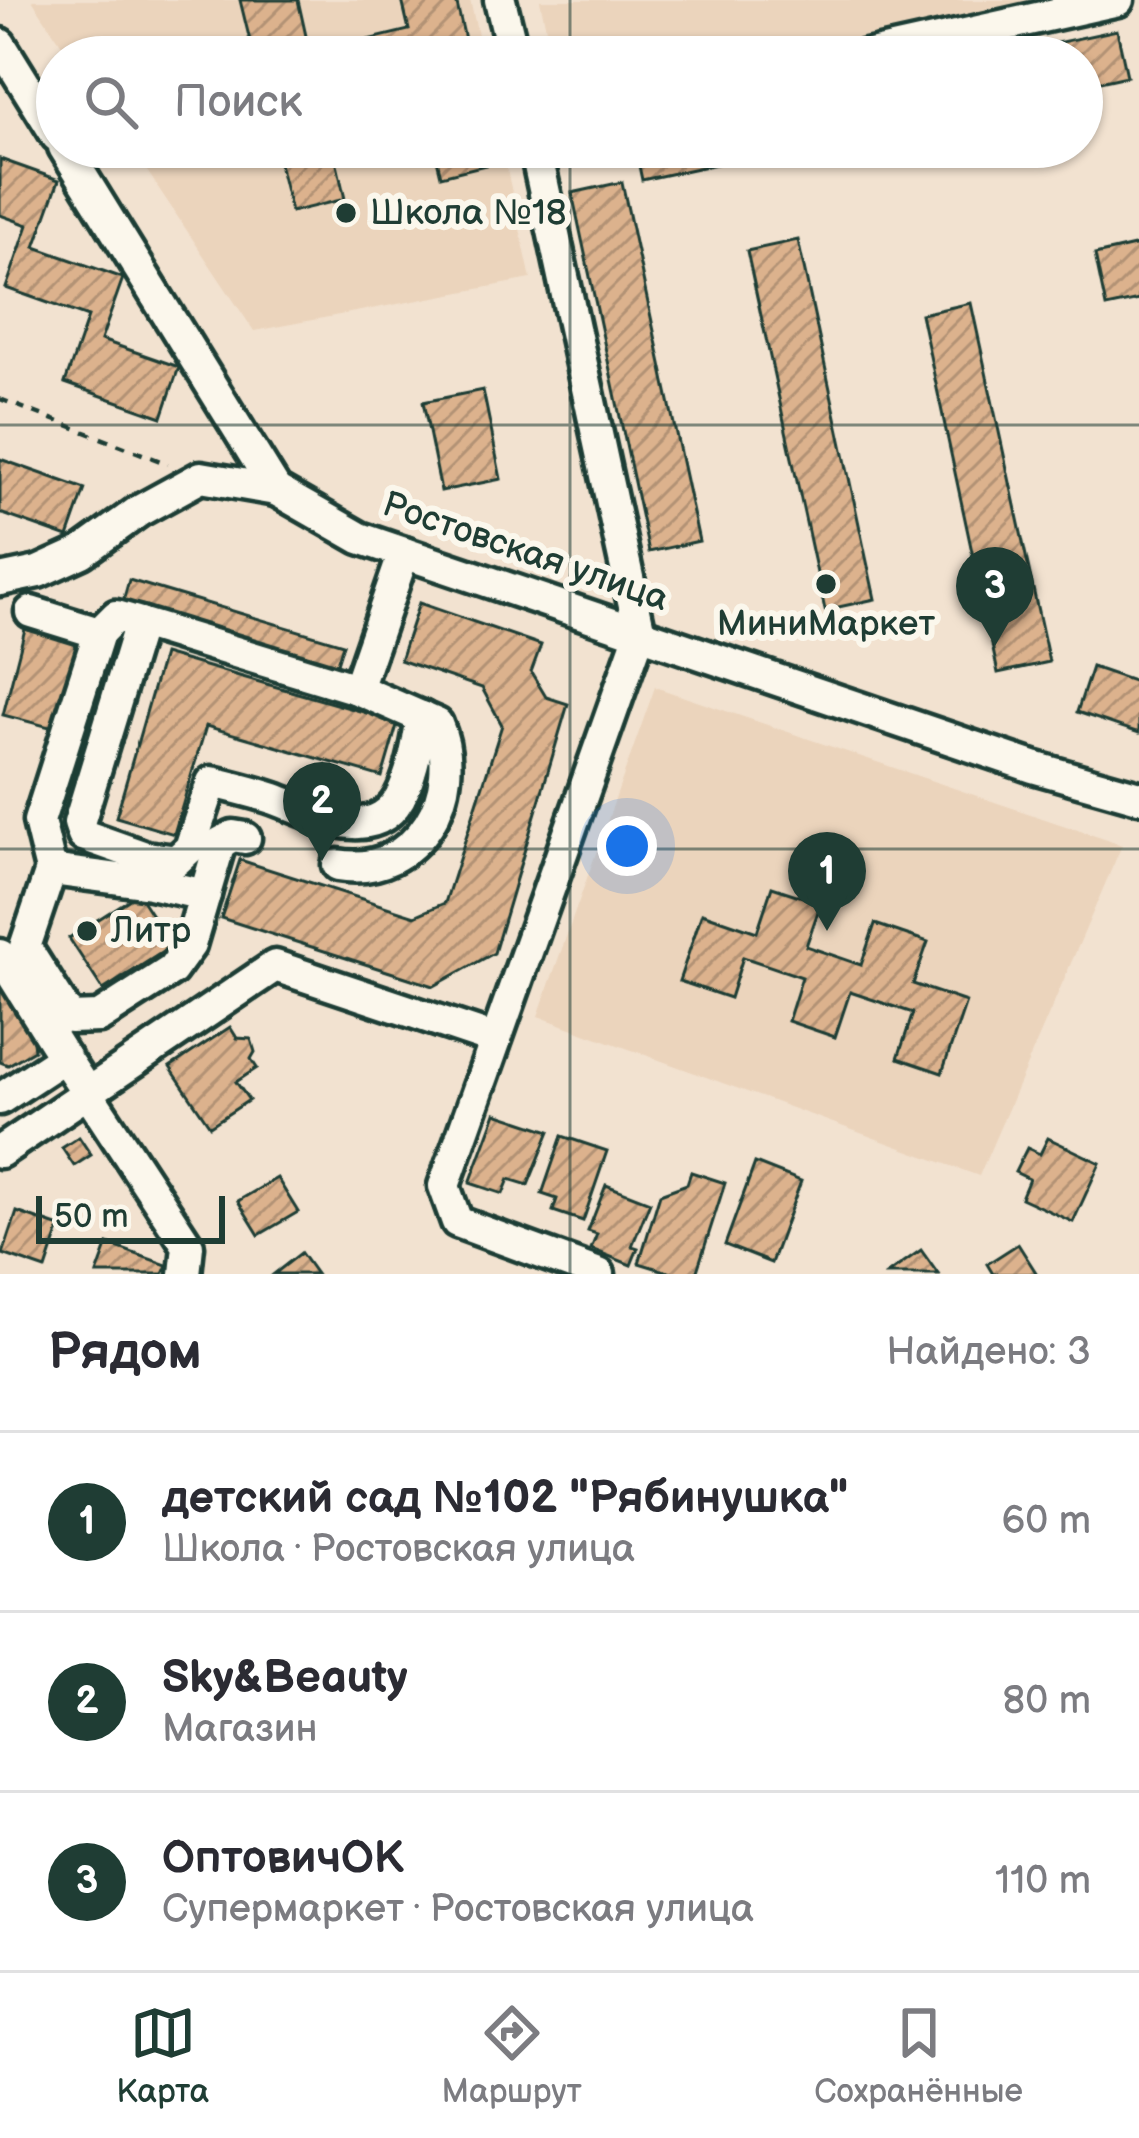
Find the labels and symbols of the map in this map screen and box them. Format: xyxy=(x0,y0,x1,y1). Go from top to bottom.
place label: Школа №18 xyxy=(370,192,567,235)
marker: Школа №18 xyxy=(333,200,359,226)
street label: Ростовская улица xyxy=(376,483,674,621)
pin: 3 xyxy=(956,547,1034,646)
marker: МиниМаркет xyxy=(813,571,839,597)
place label: МиниМаркет xyxy=(717,603,935,646)
pin: 2 xyxy=(283,762,361,861)
your location xyxy=(597,816,657,876)
pin: 1 xyxy=(788,832,866,931)
place label: Литр xyxy=(110,910,191,953)
marker: Литр xyxy=(74,918,100,944)
scale bar xyxy=(36,1190,225,1243)

